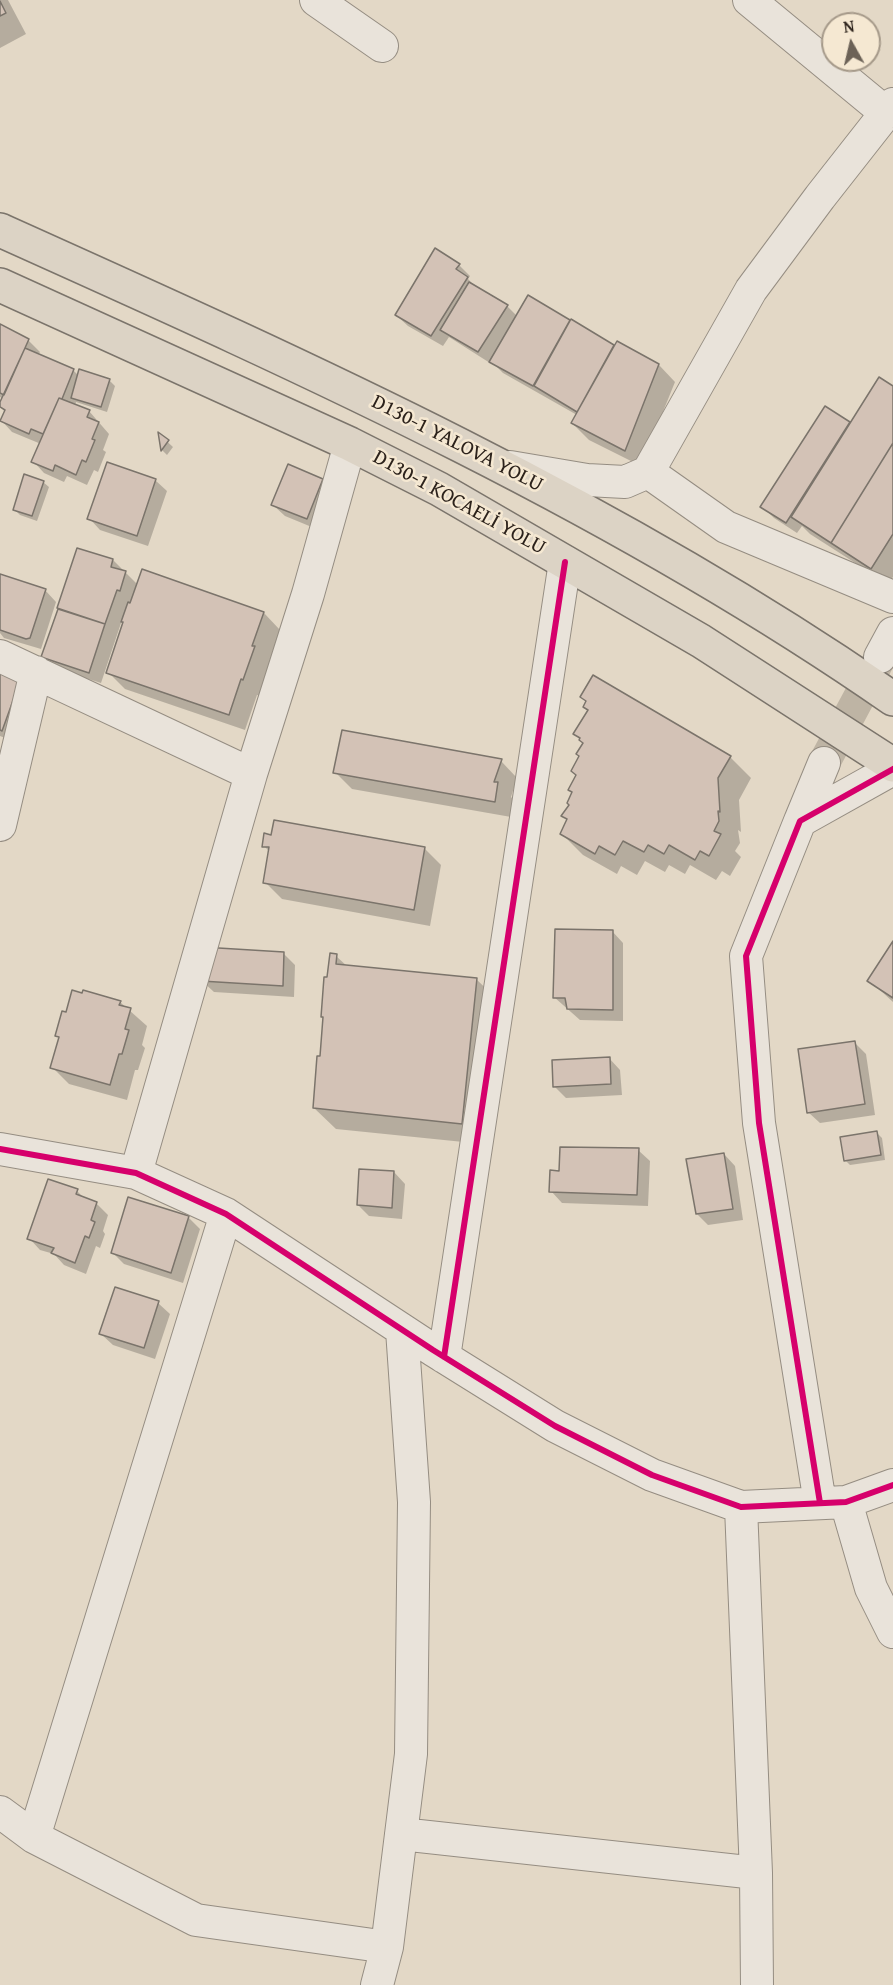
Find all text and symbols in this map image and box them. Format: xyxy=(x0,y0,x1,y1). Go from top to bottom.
north arrow xyxy=(821,12,881,72)
text: N xyxy=(842,14,856,39)
street label: D130-1 YALOVA YOLU xyxy=(367,390,547,498)
street label: D130-1 KOCAELİ YOLU xyxy=(368,445,550,561)

